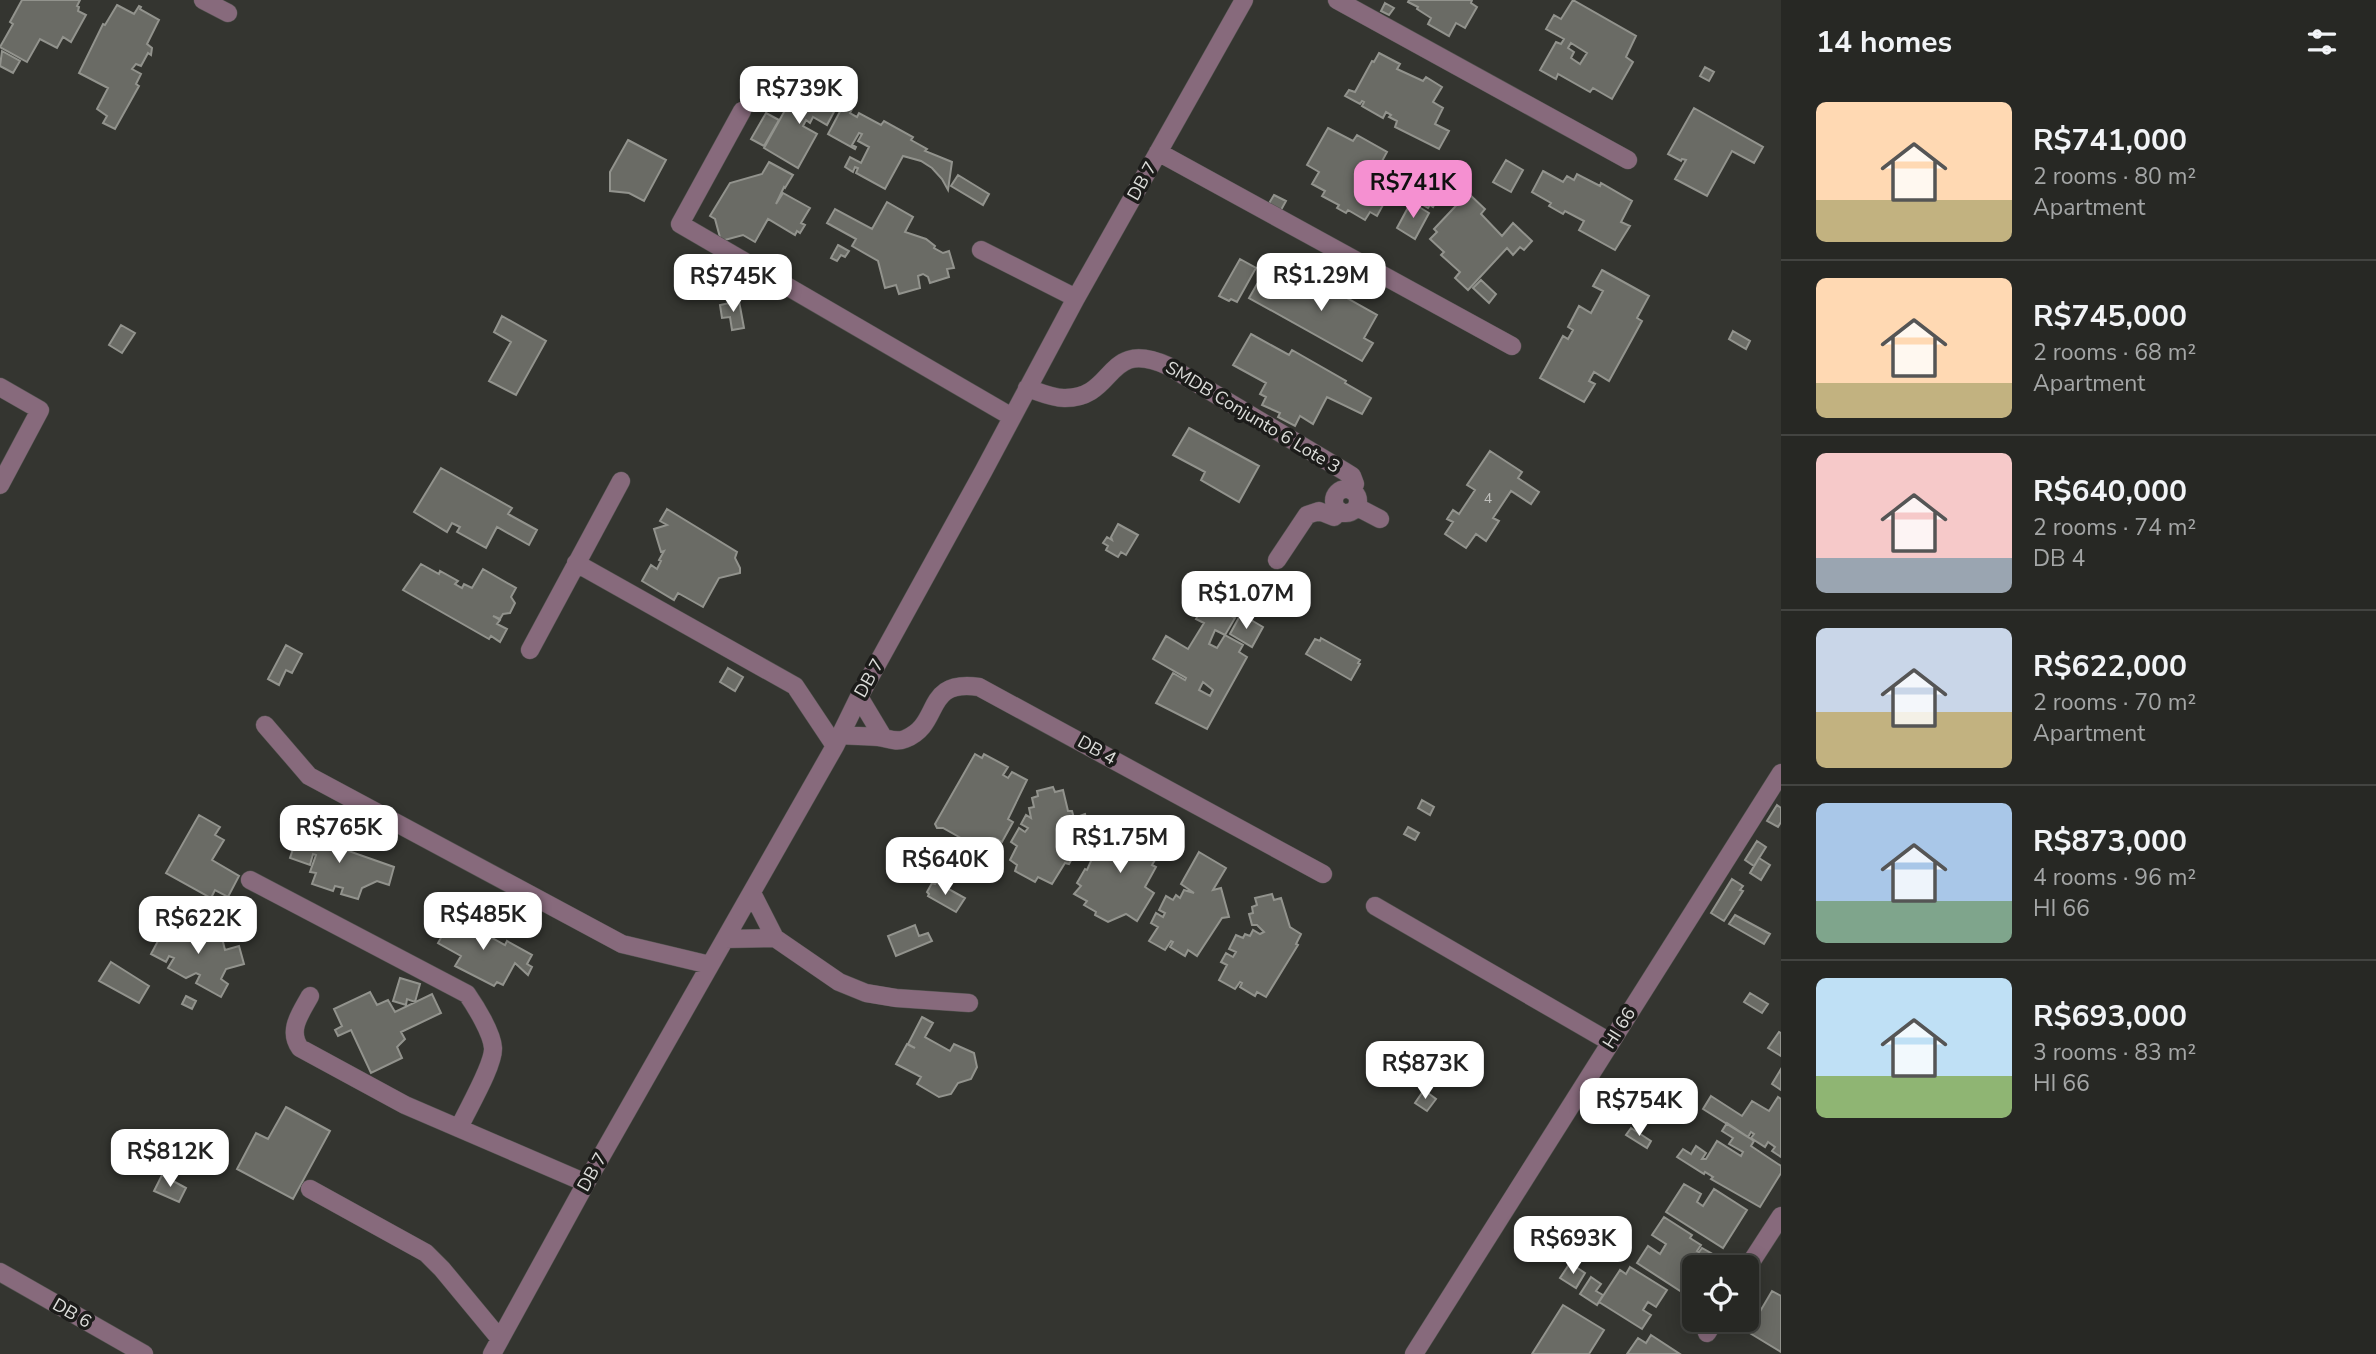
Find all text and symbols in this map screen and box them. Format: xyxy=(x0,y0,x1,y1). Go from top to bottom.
text: 14 homes xyxy=(1816,22,1952,63)
icon: filters xyxy=(2303,23,2341,61)
pin: R$739K xyxy=(742,66,856,126)
text: R$739K xyxy=(756,73,842,104)
text: R$741,000 xyxy=(2033,120,2187,161)
icon: home xyxy=(1872,130,1956,214)
street label: DB 7 xyxy=(1122,157,1162,205)
pin: R$741K xyxy=(1356,160,1470,220)
text: 2 rooms · 80 m² xyxy=(2033,161,2196,192)
text: R$741K xyxy=(1370,167,1456,198)
text: Apartment xyxy=(2033,192,2145,223)
pin: R$745K xyxy=(676,254,790,314)
pin: R$1.29M xyxy=(1256,254,1386,313)
text: R$1.29M xyxy=(1273,260,1369,291)
text: R$745K xyxy=(690,261,776,292)
text: R$745,000 xyxy=(2033,296,2187,337)
icon: home xyxy=(1872,306,1956,390)
text: 2 rooms · 68 m² xyxy=(2033,337,2196,368)
street label: SMDB Conjunto 6 Lote 3 xyxy=(1161,355,1345,479)
text: Apartment xyxy=(2033,368,2145,399)
text: R$640,000 xyxy=(2033,471,2187,512)
icon: home xyxy=(1872,481,1956,565)
house number: 4 xyxy=(1484,489,1492,508)
text: 2 rooms · 74 m² xyxy=(2033,512,2196,543)
text: DB 4 xyxy=(2033,543,2085,574)
pin: R$1.07M xyxy=(1181,572,1311,631)
text: R$1.07M xyxy=(1198,578,1294,609)
text: R$622,000 xyxy=(2033,646,2187,687)
street label: DB 7 xyxy=(849,654,889,702)
icon: home xyxy=(1872,656,1956,740)
text: 2 rooms · 70 m² xyxy=(2033,687,2196,718)
text: Apartment xyxy=(2033,718,2145,749)
street label: DB 4 xyxy=(1073,730,1121,771)
pin: R$765K xyxy=(282,806,396,865)
text: R$765K xyxy=(296,812,382,843)
pin: R$1.75M xyxy=(1055,816,1185,875)
text: R$873,000 xyxy=(2033,821,2187,862)
text: R$1.75M xyxy=(1072,822,1168,853)
icon: home xyxy=(1872,831,1956,915)
pin: R$640K xyxy=(888,838,1002,897)
text: R$640K xyxy=(902,844,988,875)
text: 4 rooms · 96 m² xyxy=(2033,862,2196,893)
pin: R$485K xyxy=(426,892,540,952)
text: HI 66 xyxy=(2033,893,2090,924)
pin: R$622K xyxy=(141,897,255,956)
text: R$485K xyxy=(440,899,526,930)
text: R$622K xyxy=(155,903,241,934)
text: R$693,000 xyxy=(2033,996,2187,1037)
street label: HI 66 xyxy=(1597,1003,1641,1053)
icon: home xyxy=(1872,1006,1956,1090)
text: 3 rooms · 83 m² xyxy=(2033,1037,2196,1068)
pin: R$873K xyxy=(1368,1042,1482,1101)
text: R$873K xyxy=(1382,1048,1468,1079)
text: HI 66 xyxy=(2033,1068,2090,1099)
pin: R$754K xyxy=(1582,1078,1696,1138)
text: R$754K xyxy=(1596,1085,1682,1116)
pin: R$812K xyxy=(113,1130,227,1189)
text: R$812K xyxy=(127,1136,213,1167)
street label: DB 7 xyxy=(572,1148,612,1196)
pin: R$693K xyxy=(1516,1216,1630,1276)
text: R$693K xyxy=(1530,1223,1616,1254)
map controls xyxy=(1682,1255,1759,1332)
button: locate xyxy=(1682,1255,1759,1332)
street label: DB 6 xyxy=(48,1292,96,1334)

